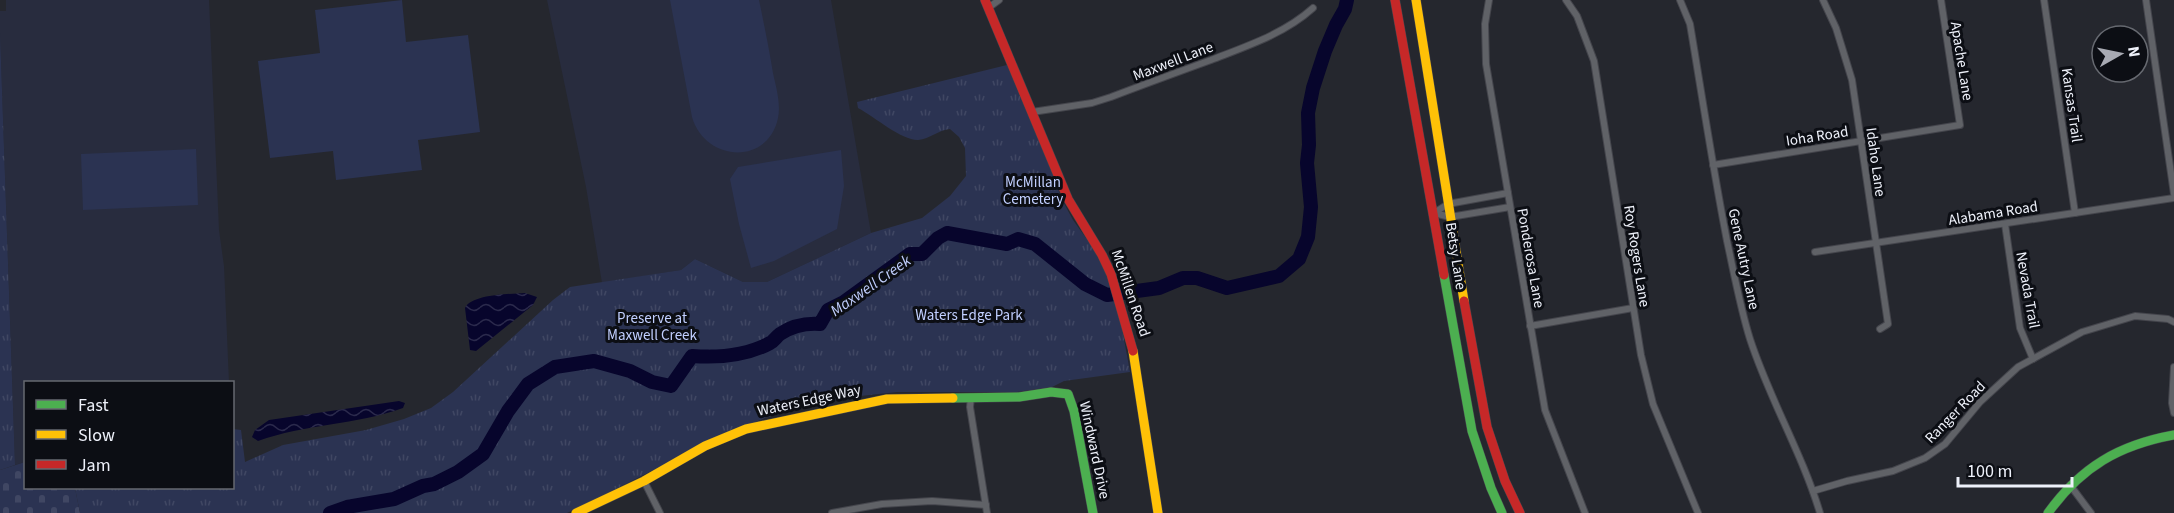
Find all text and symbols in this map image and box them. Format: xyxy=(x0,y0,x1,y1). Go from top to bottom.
street label: Apache Lane xyxy=(1945,20,1978,102)
north arrow xyxy=(2090,24,2150,84)
street label: Maxwell Lane xyxy=(1130,37,1216,86)
text: N xyxy=(2122,45,2146,59)
street label: Kansas Trail xyxy=(2056,67,2087,144)
street label: Ioha Road xyxy=(1784,121,1850,152)
street label: Idaho Lane xyxy=(1860,126,1891,198)
park label: McMillan Cemetery xyxy=(1003,172,1063,210)
street label: Alabama Road xyxy=(1947,196,2039,231)
street label: Roy Rogers Lane xyxy=(1618,204,1655,308)
street label: Ponderosa Lane xyxy=(1511,207,1550,310)
street label: Gene Autry Lane xyxy=(1723,207,1764,312)
street label: Betsy Lane xyxy=(1440,221,1471,291)
street label: McMillen Road xyxy=(1106,247,1155,340)
water label: Maxwell Creek xyxy=(826,250,916,322)
street label: Nevada Trail xyxy=(2010,250,2045,330)
park label: Waters Edge Park xyxy=(915,305,1023,326)
park label: Preserve at Maxwell Creek xyxy=(607,308,698,346)
street label: Ranger Road xyxy=(1920,376,1991,448)
street label: Waters Edge Way xyxy=(755,379,863,422)
legend xyxy=(24,381,234,489)
text: Fast xyxy=(78,393,109,418)
street label: Windward Drive xyxy=(1074,399,1115,501)
text: Slow xyxy=(78,423,115,448)
scale bar xyxy=(1958,450,2072,488)
text: Jam xyxy=(78,453,111,478)
text: 100 m xyxy=(1967,459,2012,484)

